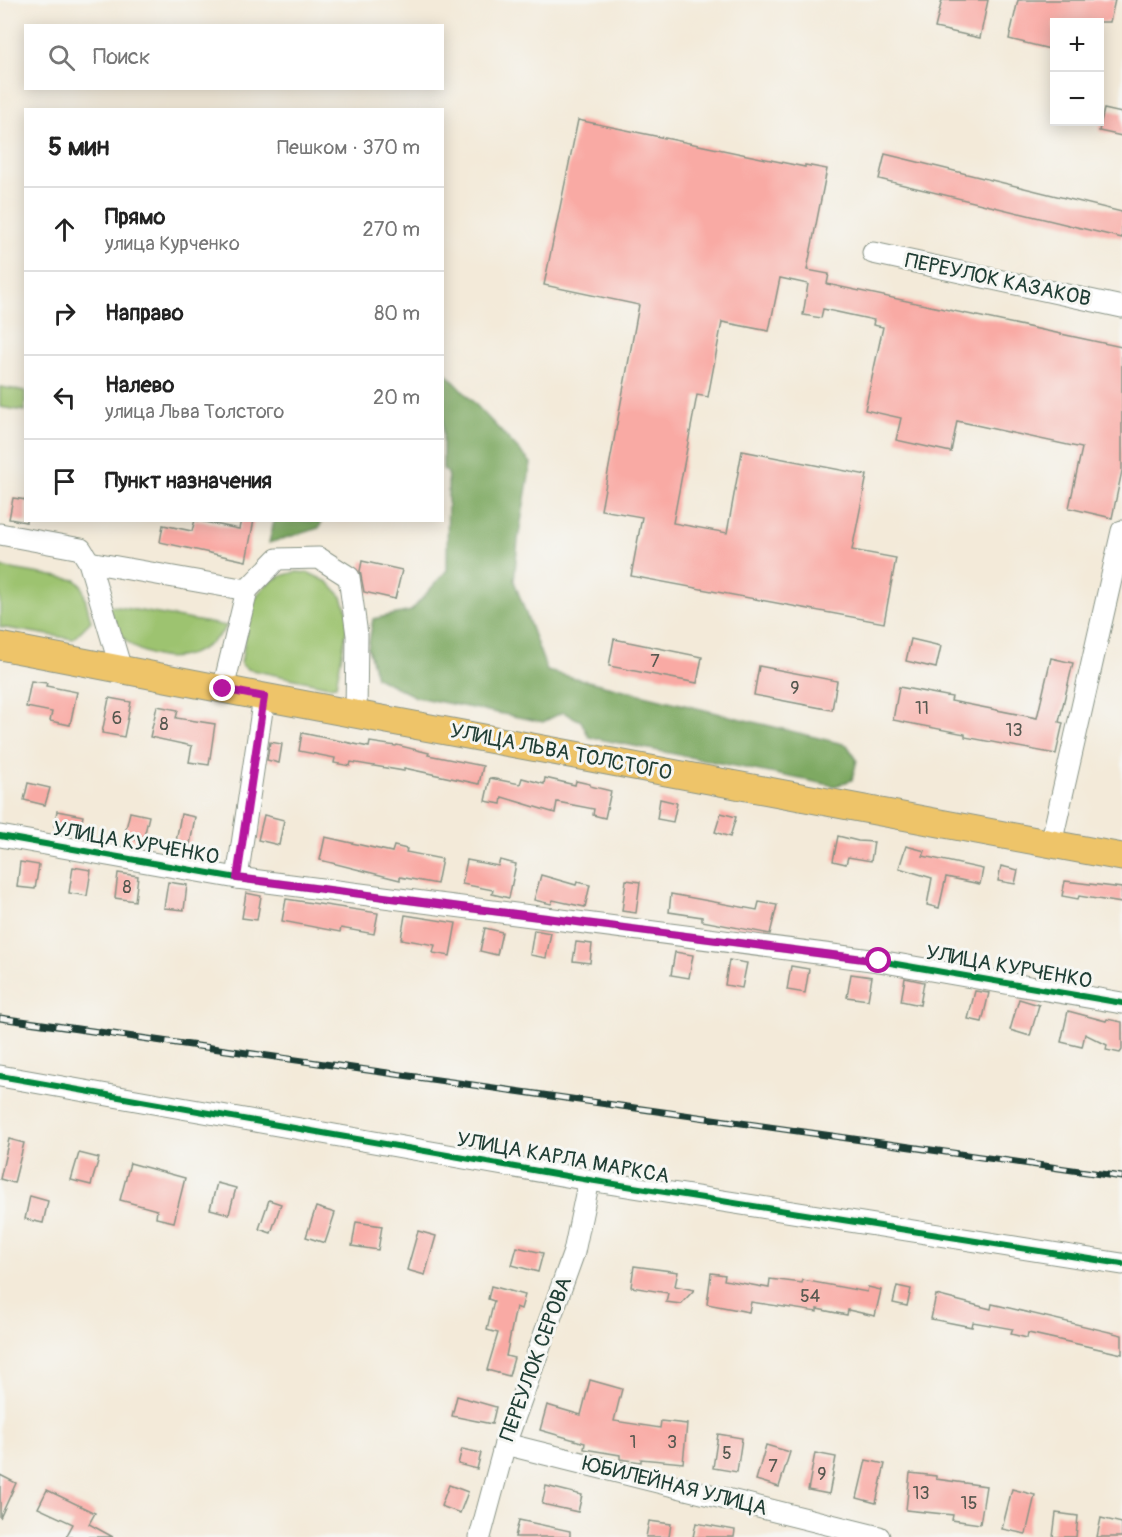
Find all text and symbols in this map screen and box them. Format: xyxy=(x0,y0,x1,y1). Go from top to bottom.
map controls xyxy=(1050,18,1104,126)
button: + xyxy=(1050,18,1104,72)
search box xyxy=(24,24,444,90)
icon: search xyxy=(45,41,78,74)
text: Поиск xyxy=(93,43,150,71)
button: − xyxy=(1050,72,1104,126)
text: 5 мин xyxy=(48,131,109,163)
text: Пешком · 370 m xyxy=(277,135,420,160)
text: Прямо xyxy=(105,203,165,231)
icon: ahead xyxy=(48,213,81,246)
text: 270 m xyxy=(362,217,420,242)
text: улица Курченко xyxy=(105,231,240,256)
street label: ПЕРЕУЛОК КАЗАКОВ xyxy=(903,247,1093,313)
icon: right xyxy=(48,297,81,330)
text: Направо xyxy=(105,299,184,327)
text: 80 m xyxy=(374,301,420,326)
text: Налево xyxy=(105,371,174,399)
icon: left xyxy=(48,381,81,414)
text: 20 m xyxy=(373,385,420,410)
text: улица Льва Толстого xyxy=(105,399,284,424)
icon: arrive xyxy=(48,465,81,498)
text: Пункт назначения xyxy=(105,467,272,495)
house number: 7 xyxy=(650,650,660,673)
route end xyxy=(209,675,235,701)
house number: 9 xyxy=(790,677,800,700)
house number: 11 xyxy=(915,697,929,720)
house number: 6 xyxy=(112,707,122,730)
house number: 8 xyxy=(159,713,169,736)
street label: УЛИЦА ЛЬВА ТОЛСТОГО xyxy=(448,717,674,787)
house number: 13 xyxy=(1005,719,1023,742)
street label: УЛИЦА КУРЧЕНКО xyxy=(51,815,221,871)
house number: 8 xyxy=(122,876,132,899)
street label: УЛИЦА КУРЧЕНКО xyxy=(924,939,1094,995)
route start xyxy=(865,947,891,973)
street label: УЛИЦА КАРЛА МАРКСА xyxy=(454,1126,672,1190)
street label: ПЕРЕУЛОК СЕРОВА xyxy=(494,1273,578,1445)
house number: 54 xyxy=(800,1285,821,1308)
house number: 1 xyxy=(629,1431,637,1454)
house number: 3 xyxy=(667,1431,677,1454)
house number: 5 xyxy=(722,1442,732,1465)
street label: ЮБИЛЕЙНАЯ УЛИЦА xyxy=(580,1450,770,1522)
house number: 7 xyxy=(768,1455,778,1478)
house number: 9 xyxy=(817,1463,827,1486)
house number: 13 xyxy=(912,1482,930,1505)
house number: 15 xyxy=(961,1492,977,1515)

